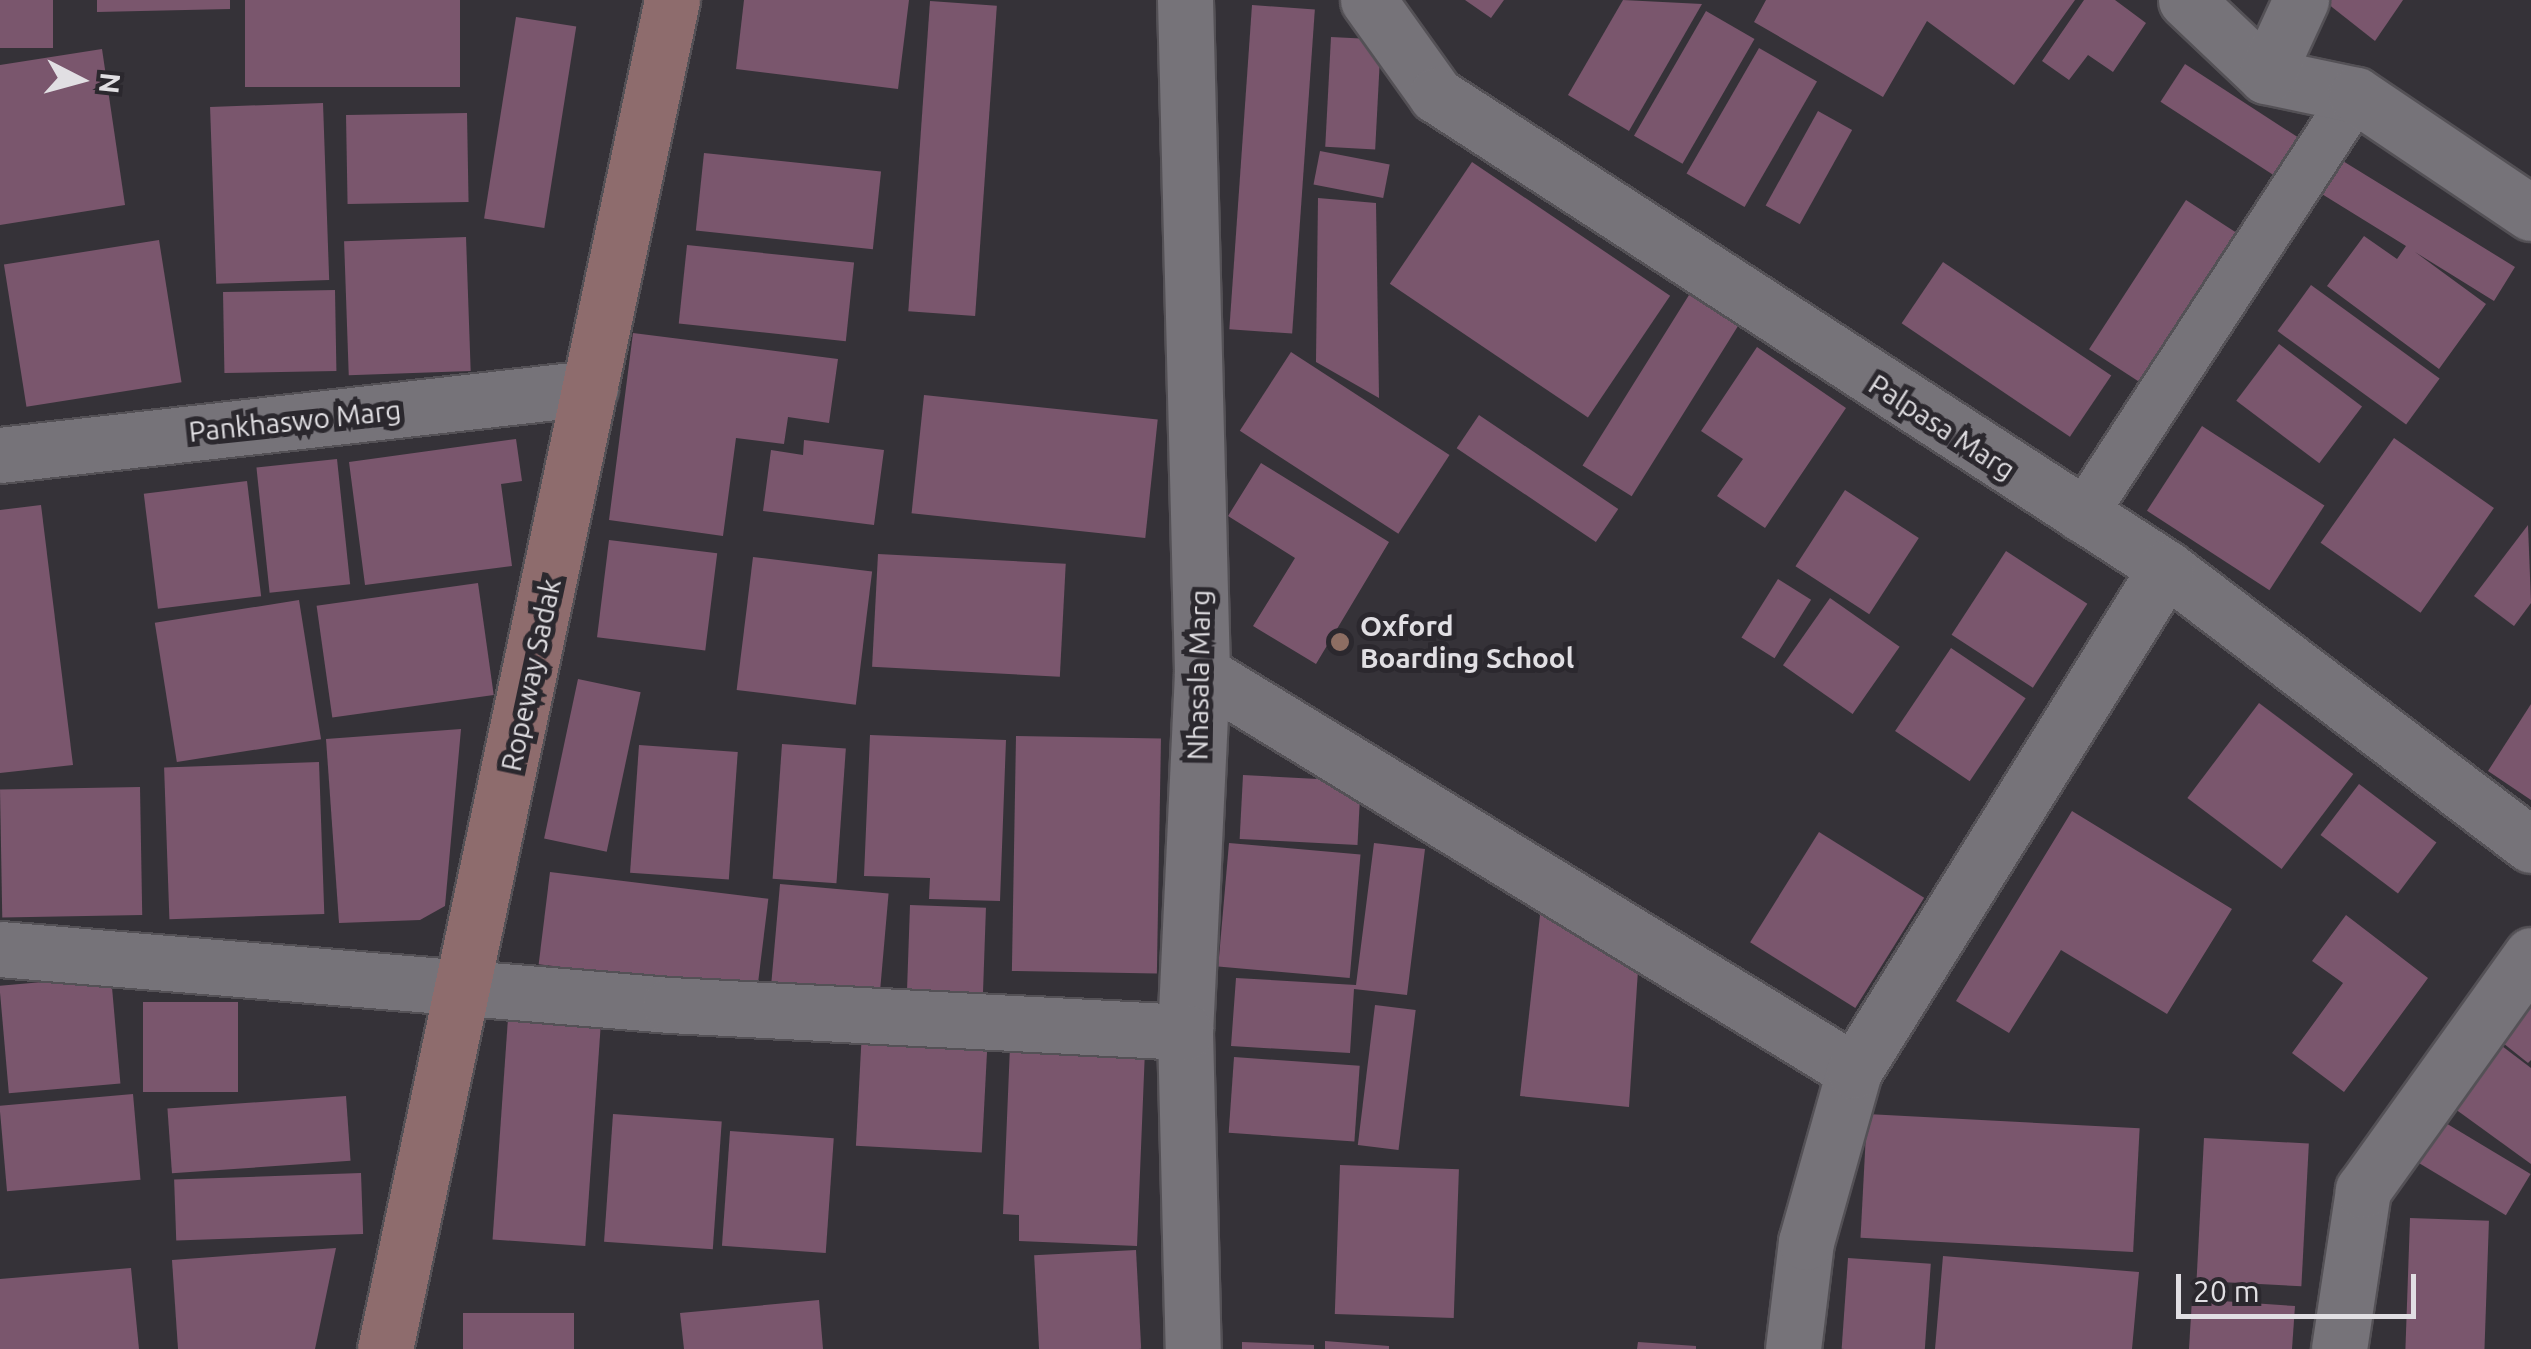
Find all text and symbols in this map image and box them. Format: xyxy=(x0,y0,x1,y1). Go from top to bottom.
north arrow xyxy=(30,30,130,130)
text: N xyxy=(94,71,127,95)
street label: Palpasa Marg xyxy=(1863,367,2021,487)
street label: Pankhaswo Marg xyxy=(187,393,403,449)
street label: Ropeway Sadak xyxy=(494,576,568,774)
street label: Nhasala Marg xyxy=(1181,589,1217,761)
place label: Oxford Boarding School xyxy=(1360,609,1574,675)
marker: Oxford Boarding School xyxy=(1329,631,1351,653)
scale bar xyxy=(2181,1254,2421,1316)
text: 20 m xyxy=(2193,1274,2260,1308)

